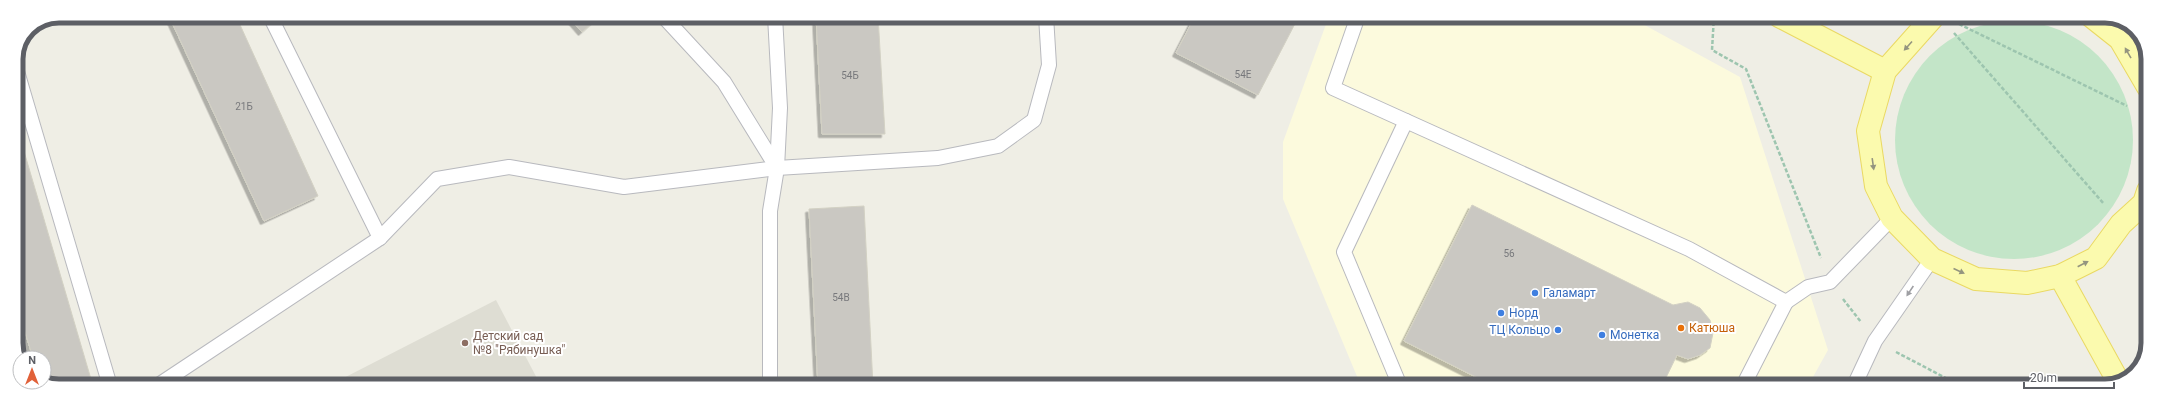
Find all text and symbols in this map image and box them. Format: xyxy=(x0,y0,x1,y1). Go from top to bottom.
one-way arrow xyxy=(1903,40,1912,51)
one-way arrow xyxy=(2125,48,2132,59)
house number: 54Е xyxy=(1235,69,1252,80)
house number: 54Б xyxy=(841,70,859,81)
house number: 21Б xyxy=(235,101,253,112)
one-way arrow xyxy=(1870,158,1876,170)
house number: 56 xyxy=(1503,248,1515,259)
one-way arrow xyxy=(2078,261,2089,267)
one-way arrow xyxy=(1953,268,1965,274)
one-way arrow xyxy=(1906,285,1914,296)
place label: Галамарт xyxy=(1543,286,1596,300)
marker: Галамарт xyxy=(1530,288,1540,298)
house number: 54В xyxy=(832,292,850,303)
place label: Норд xyxy=(1509,306,1538,320)
marker: Норд xyxy=(1496,308,1506,318)
place label: Катюша xyxy=(1689,321,1735,335)
place label: ТЦ Кольцо xyxy=(1489,323,1550,337)
marker: Катюша xyxy=(1676,323,1686,333)
marker: ТЦ Кольцо xyxy=(1553,325,1563,335)
place label: Монетка xyxy=(1610,328,1659,342)
place label: Детский сад №8 "Рябинушка" xyxy=(473,329,565,357)
marker: Монетка xyxy=(1597,330,1607,340)
marker: Детский сад №8 "Рябинушка" xyxy=(460,338,470,348)
north arrow xyxy=(12,350,52,390)
text: N xyxy=(28,354,36,367)
scale bar xyxy=(2024,364,2114,390)
text: 20 m xyxy=(2030,371,2057,385)

